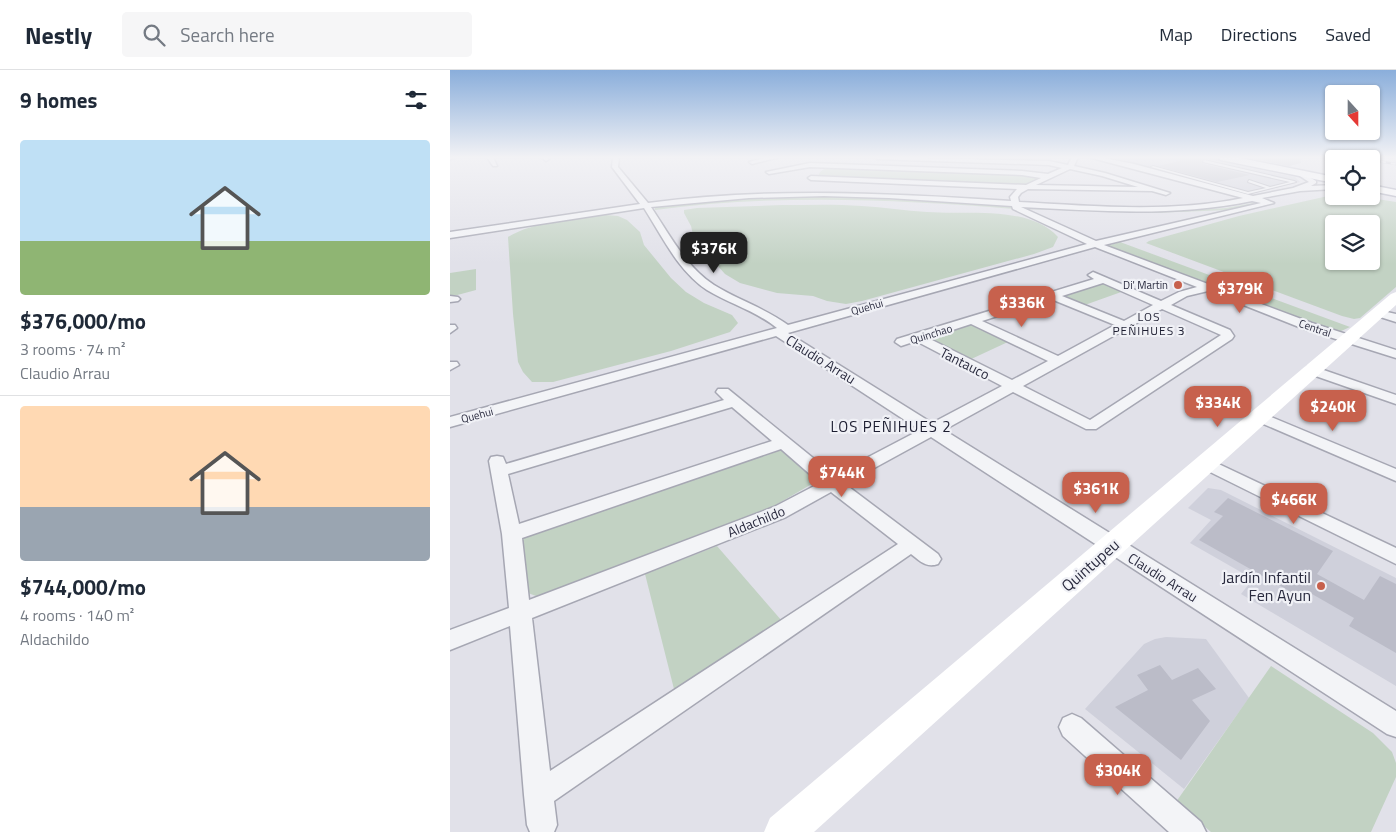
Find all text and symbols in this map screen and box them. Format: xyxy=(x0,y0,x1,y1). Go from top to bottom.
search box xyxy=(122,12,472,57)
text: Nestly xyxy=(25,17,92,53)
text: Search here xyxy=(180,20,275,49)
icon: search xyxy=(140,21,168,49)
text: Map xyxy=(1159,21,1193,48)
text: Directions xyxy=(1221,21,1297,48)
text: Saved xyxy=(1325,21,1371,48)
text: 9 homes xyxy=(20,84,97,116)
north arrow xyxy=(1325,85,1380,140)
map controls xyxy=(1325,85,1380,270)
icon: filters xyxy=(402,86,430,114)
button: locate xyxy=(1325,150,1380,205)
icon: home xyxy=(180,173,270,263)
button: layers xyxy=(1325,215,1380,270)
pin: $376K xyxy=(679,232,749,274)
text: $376K xyxy=(691,236,737,260)
pin: $379K xyxy=(1205,272,1275,314)
text: $379K xyxy=(1217,276,1263,300)
place label: Di' Martin xyxy=(1123,277,1168,293)
marker: Di' Martin xyxy=(1172,279,1184,291)
pin: $336K xyxy=(987,286,1057,328)
text: $336K xyxy=(999,290,1045,314)
street label: Quehui xyxy=(849,295,885,319)
text: $376,000/mo xyxy=(20,305,146,337)
district label: LOS PEÑIHUES 3 xyxy=(1112,307,1186,340)
street label: Central xyxy=(1297,315,1333,341)
street label: Quinchao xyxy=(908,320,954,348)
street label: Claudio Arrau xyxy=(782,329,860,389)
text: 3 rooms · 74 m² xyxy=(20,337,125,361)
street label: Tantauco xyxy=(936,342,994,384)
text: Claudio Arrau xyxy=(20,361,110,385)
pin: $334K xyxy=(1183,386,1253,428)
text: $334K xyxy=(1195,390,1241,414)
pin: $240K xyxy=(1298,390,1368,432)
text: $240K xyxy=(1310,394,1356,418)
street label: Quehui xyxy=(459,403,495,427)
district label: LOS PEÑIHUES 2 xyxy=(830,415,952,438)
icon: home xyxy=(180,438,270,528)
pin: $744K xyxy=(807,456,877,498)
text: $744K xyxy=(819,460,865,484)
pin: $361K xyxy=(1061,472,1131,514)
text: $361K xyxy=(1073,476,1119,500)
pin: $466K xyxy=(1259,482,1329,525)
text: $466K xyxy=(1271,487,1317,511)
street label: Aldachildo xyxy=(724,500,788,542)
street label: Quintupeu xyxy=(1056,533,1124,597)
street label: Claudio Arrau xyxy=(1124,547,1202,607)
place label: Jardín Infantil Fen Ayun xyxy=(1222,565,1311,607)
text: $744,000/mo xyxy=(20,571,146,603)
marker: Jardín Infantil Fen Ayun xyxy=(1315,580,1327,592)
text: 4 rooms · 140 m² xyxy=(20,603,134,627)
text: Aldachildo xyxy=(20,627,89,651)
pin: $304K xyxy=(1083,754,1153,796)
text: $304K xyxy=(1095,758,1141,782)

